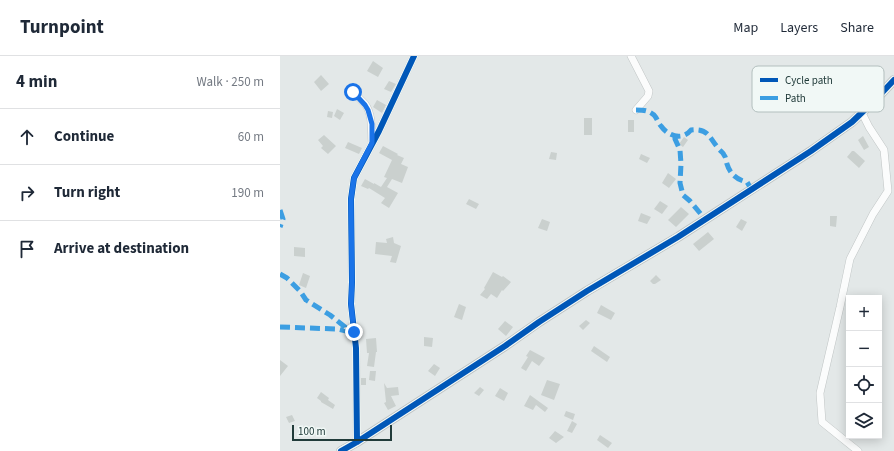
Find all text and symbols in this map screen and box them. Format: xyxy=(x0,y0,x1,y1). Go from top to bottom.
text: Turnpoint xyxy=(20,14,104,41)
text: Map xyxy=(733,18,758,38)
text: Layers xyxy=(780,18,818,38)
text: Share xyxy=(840,18,874,38)
legend xyxy=(752,66,884,112)
text: 4 min xyxy=(16,70,57,94)
text: Walk · 250 m xyxy=(196,73,264,91)
text: Cycle path xyxy=(785,73,833,88)
route start xyxy=(344,83,362,101)
text: Path xyxy=(785,91,806,106)
icon: ahead xyxy=(16,126,38,148)
text: Continue xyxy=(54,126,114,147)
text: 60 m xyxy=(238,128,264,146)
icon: right xyxy=(16,182,38,204)
text: Turn right xyxy=(54,182,120,203)
text: 190 m xyxy=(231,184,264,202)
icon: arrive xyxy=(16,238,38,260)
text: Arrive at destination xyxy=(54,238,189,259)
map controls xyxy=(846,295,882,439)
button: + xyxy=(846,295,882,331)
route end xyxy=(345,323,363,341)
button: − xyxy=(846,331,882,367)
button: locate xyxy=(846,367,882,403)
button: layers xyxy=(846,403,882,439)
scale bar xyxy=(292,423,392,442)
text: 100 m xyxy=(298,424,326,439)

